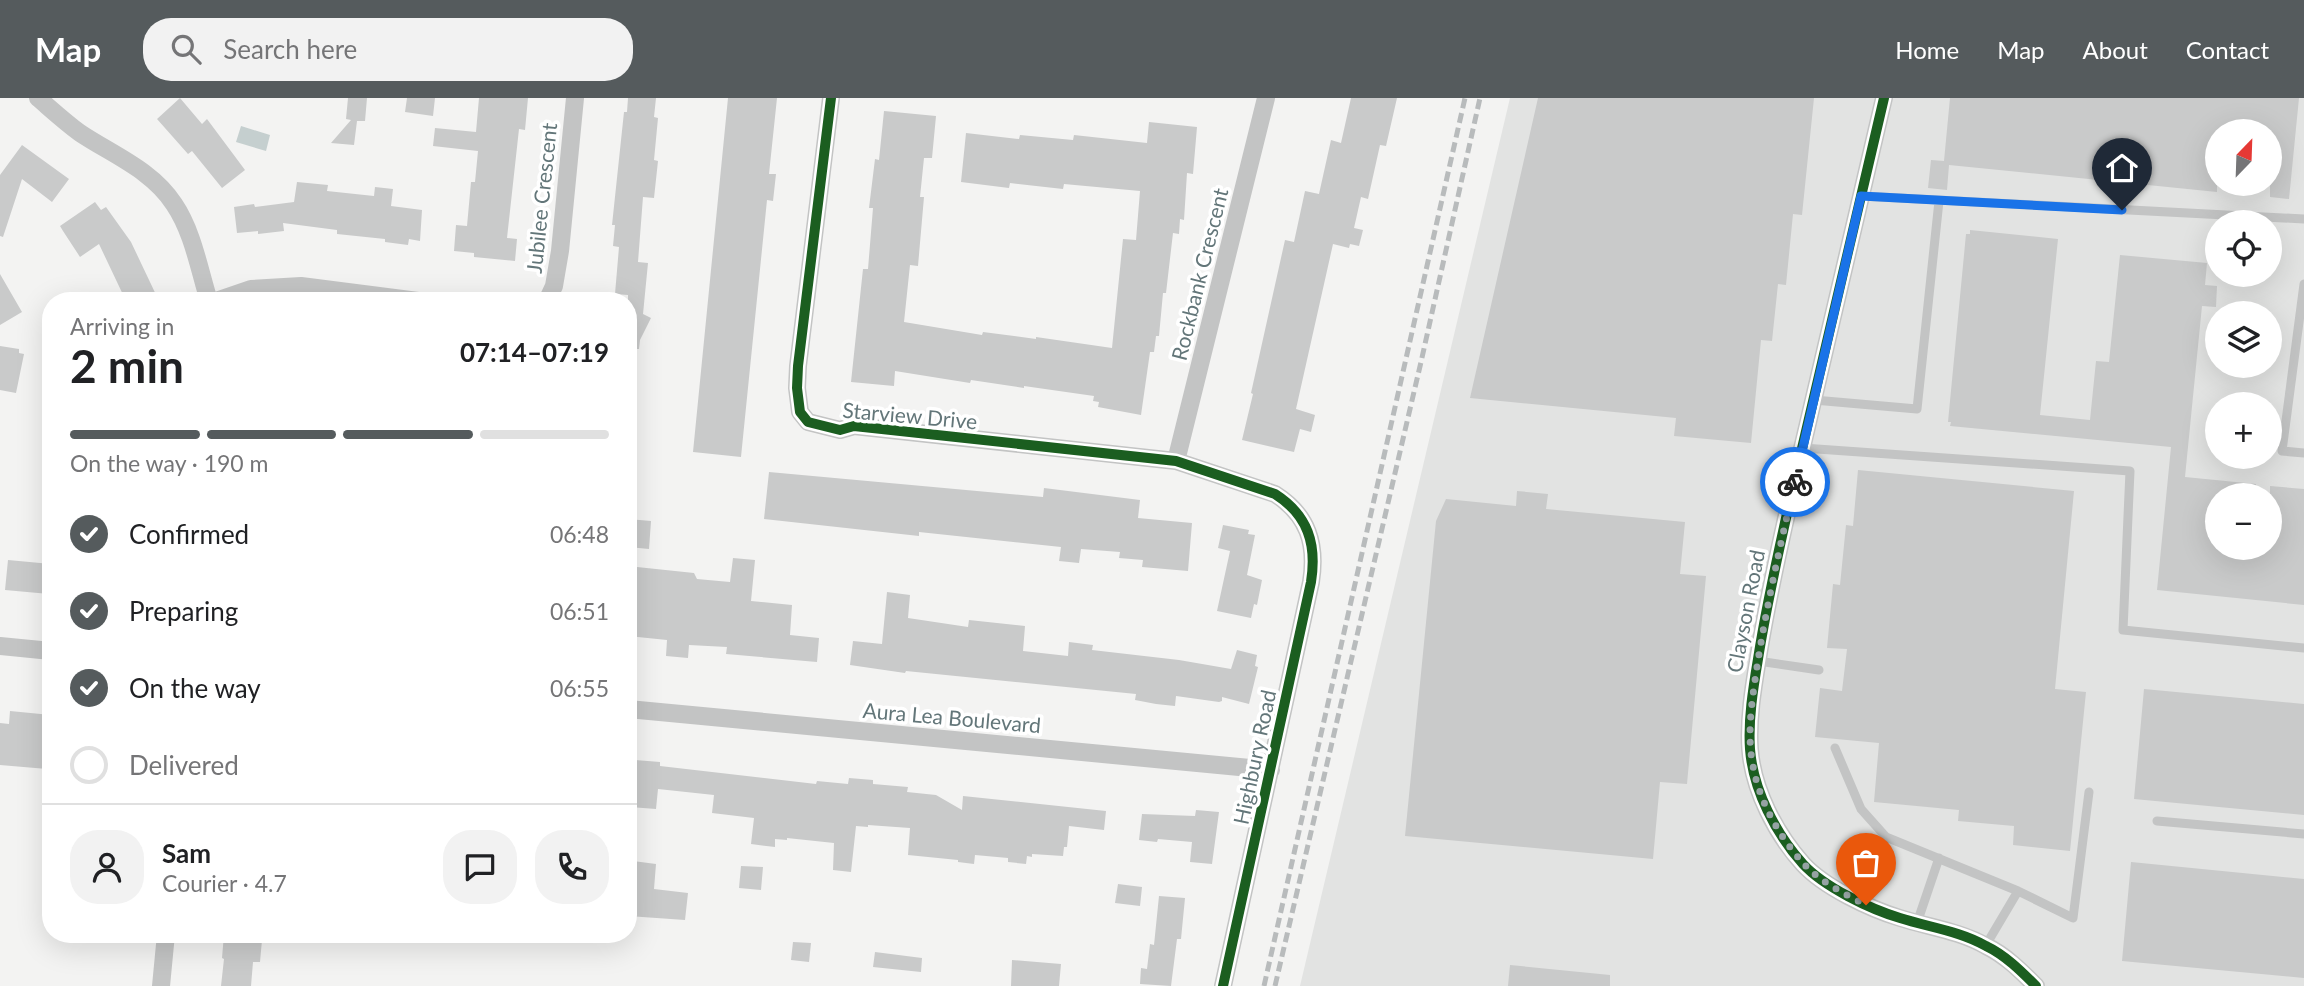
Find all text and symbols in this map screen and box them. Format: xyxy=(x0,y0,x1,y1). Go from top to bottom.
search box xyxy=(143,18,633,81)
text: Map xyxy=(35,29,101,69)
icon: search xyxy=(167,30,205,68)
text: Search here xyxy=(223,33,357,65)
text: Home xyxy=(1895,35,1959,64)
text: Map xyxy=(1997,35,2045,64)
text: About xyxy=(2083,35,2148,64)
text: Contact xyxy=(2186,35,2269,64)
north arrow xyxy=(2205,119,2282,196)
map controls xyxy=(2205,119,2282,560)
street label: Jubilee Crescent xyxy=(521,121,561,274)
pin xyxy=(2092,138,2152,210)
icon: home xyxy=(2103,149,2141,187)
street label: Rockbank Crescent xyxy=(1166,185,1233,363)
button: locate xyxy=(2205,210,2282,287)
button: layers xyxy=(2205,301,2282,378)
text: Arriving in xyxy=(70,312,174,340)
text: 07:14–07:19 xyxy=(460,336,609,368)
text: 2 min xyxy=(70,338,184,393)
button: + xyxy=(2205,392,2282,469)
street label: Starview Drive xyxy=(842,397,978,433)
courier xyxy=(1760,447,1830,517)
text: On the way · 190 m xyxy=(70,449,269,477)
icon: bike xyxy=(1776,463,1814,501)
button: − xyxy=(2205,483,2282,560)
icon: check xyxy=(70,515,108,553)
text: Confirmed xyxy=(129,518,249,550)
text: 06:48 xyxy=(550,520,609,548)
street label: Clayson Road xyxy=(1721,548,1769,674)
icon: check xyxy=(70,592,108,630)
text: Preparing xyxy=(129,595,238,627)
text: 06:51 xyxy=(550,597,609,625)
icon: check xyxy=(70,669,108,707)
text: On the way xyxy=(129,672,261,704)
text: 06:55 xyxy=(550,674,609,702)
street label: Highbury Road xyxy=(1228,687,1280,827)
street label: Aura Lea Boulevard xyxy=(862,697,1042,737)
text: Delivered xyxy=(129,749,239,781)
button: person xyxy=(70,830,144,904)
button: chat xyxy=(443,830,517,904)
button: phone xyxy=(535,830,609,904)
pin xyxy=(1836,833,1896,905)
text: Sam xyxy=(162,837,211,869)
icon: bag xyxy=(1847,844,1885,882)
text: Courier · 4.7 xyxy=(162,869,287,897)

